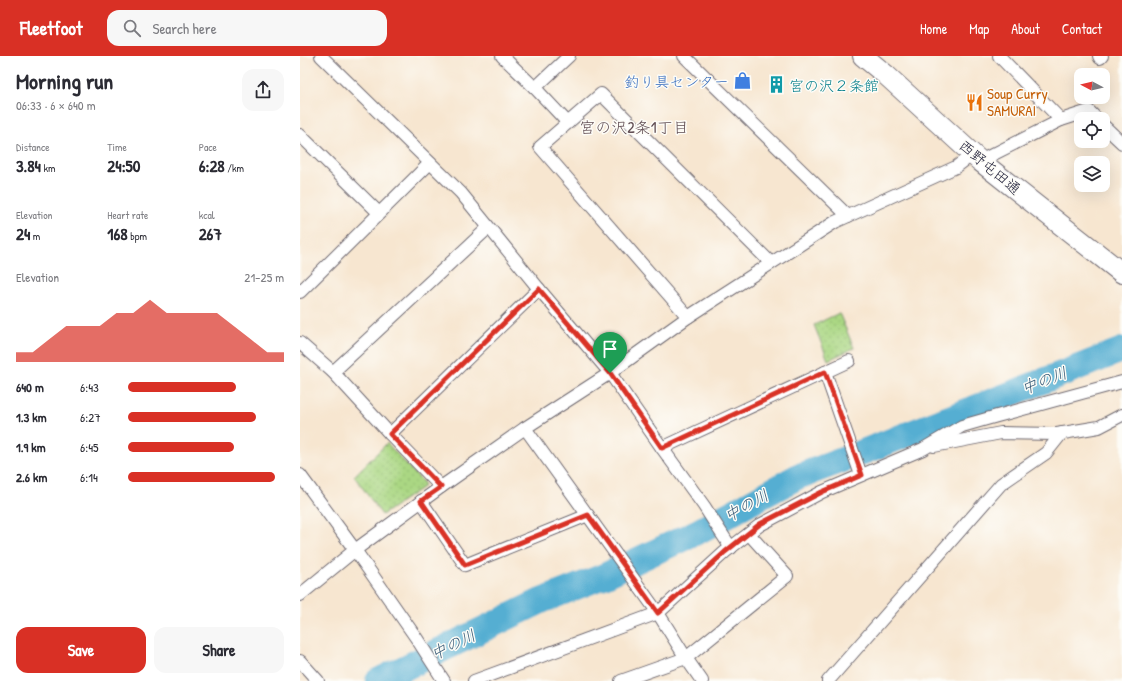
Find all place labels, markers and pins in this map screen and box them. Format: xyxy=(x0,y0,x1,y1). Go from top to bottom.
place label: 釣り具センター xyxy=(625,71,729,92)
shop icon: 釣り具センター xyxy=(732,71,752,91)
building icon: 宮の沢２条館 xyxy=(766,75,786,95)
place label: 宮の沢２条館 xyxy=(789,75,879,96)
place label: Soup Curry SAMURAI xyxy=(987,83,1048,121)
restaurant icon: Soup Curry SAMURAI xyxy=(964,92,984,112)
pin xyxy=(593,332,627,373)

